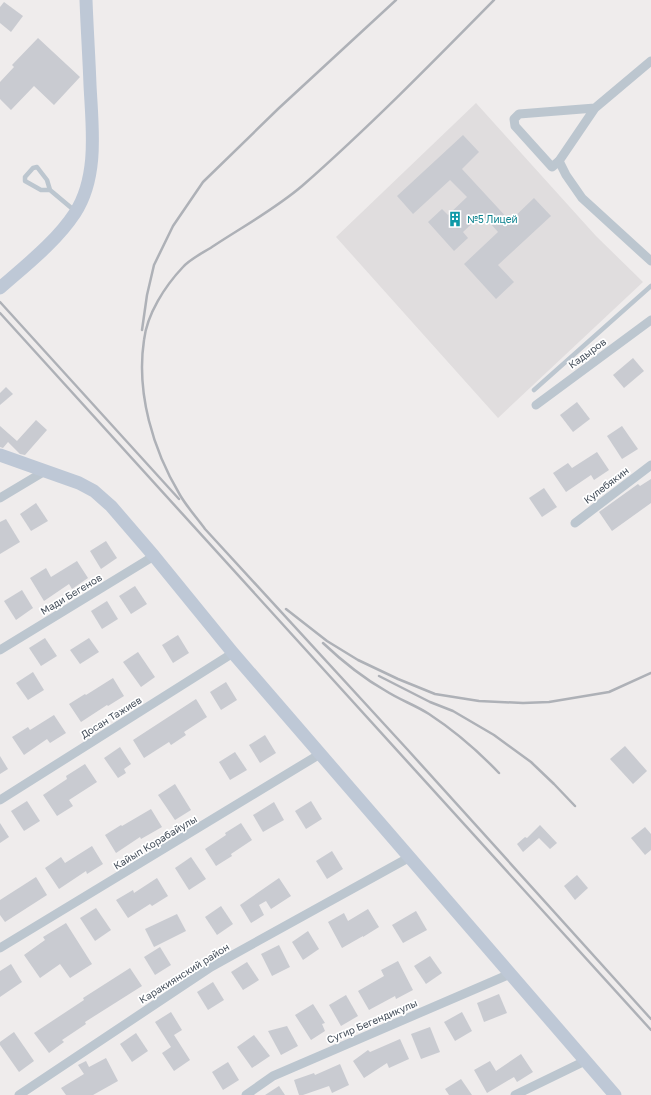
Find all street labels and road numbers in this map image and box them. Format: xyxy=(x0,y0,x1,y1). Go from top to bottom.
street label: Кадыров xyxy=(566,335,608,371)
street label: Кулебякин xyxy=(581,464,631,506)
street label: Мади Бегенов xyxy=(38,571,104,617)
street label: Досан Тажиев xyxy=(78,693,144,740)
street label: Кайып Корабайулы xyxy=(111,812,199,872)
street label: Каракиянский район xyxy=(137,940,231,1006)
street label: Сугир Бегендикулы xyxy=(325,996,419,1046)

